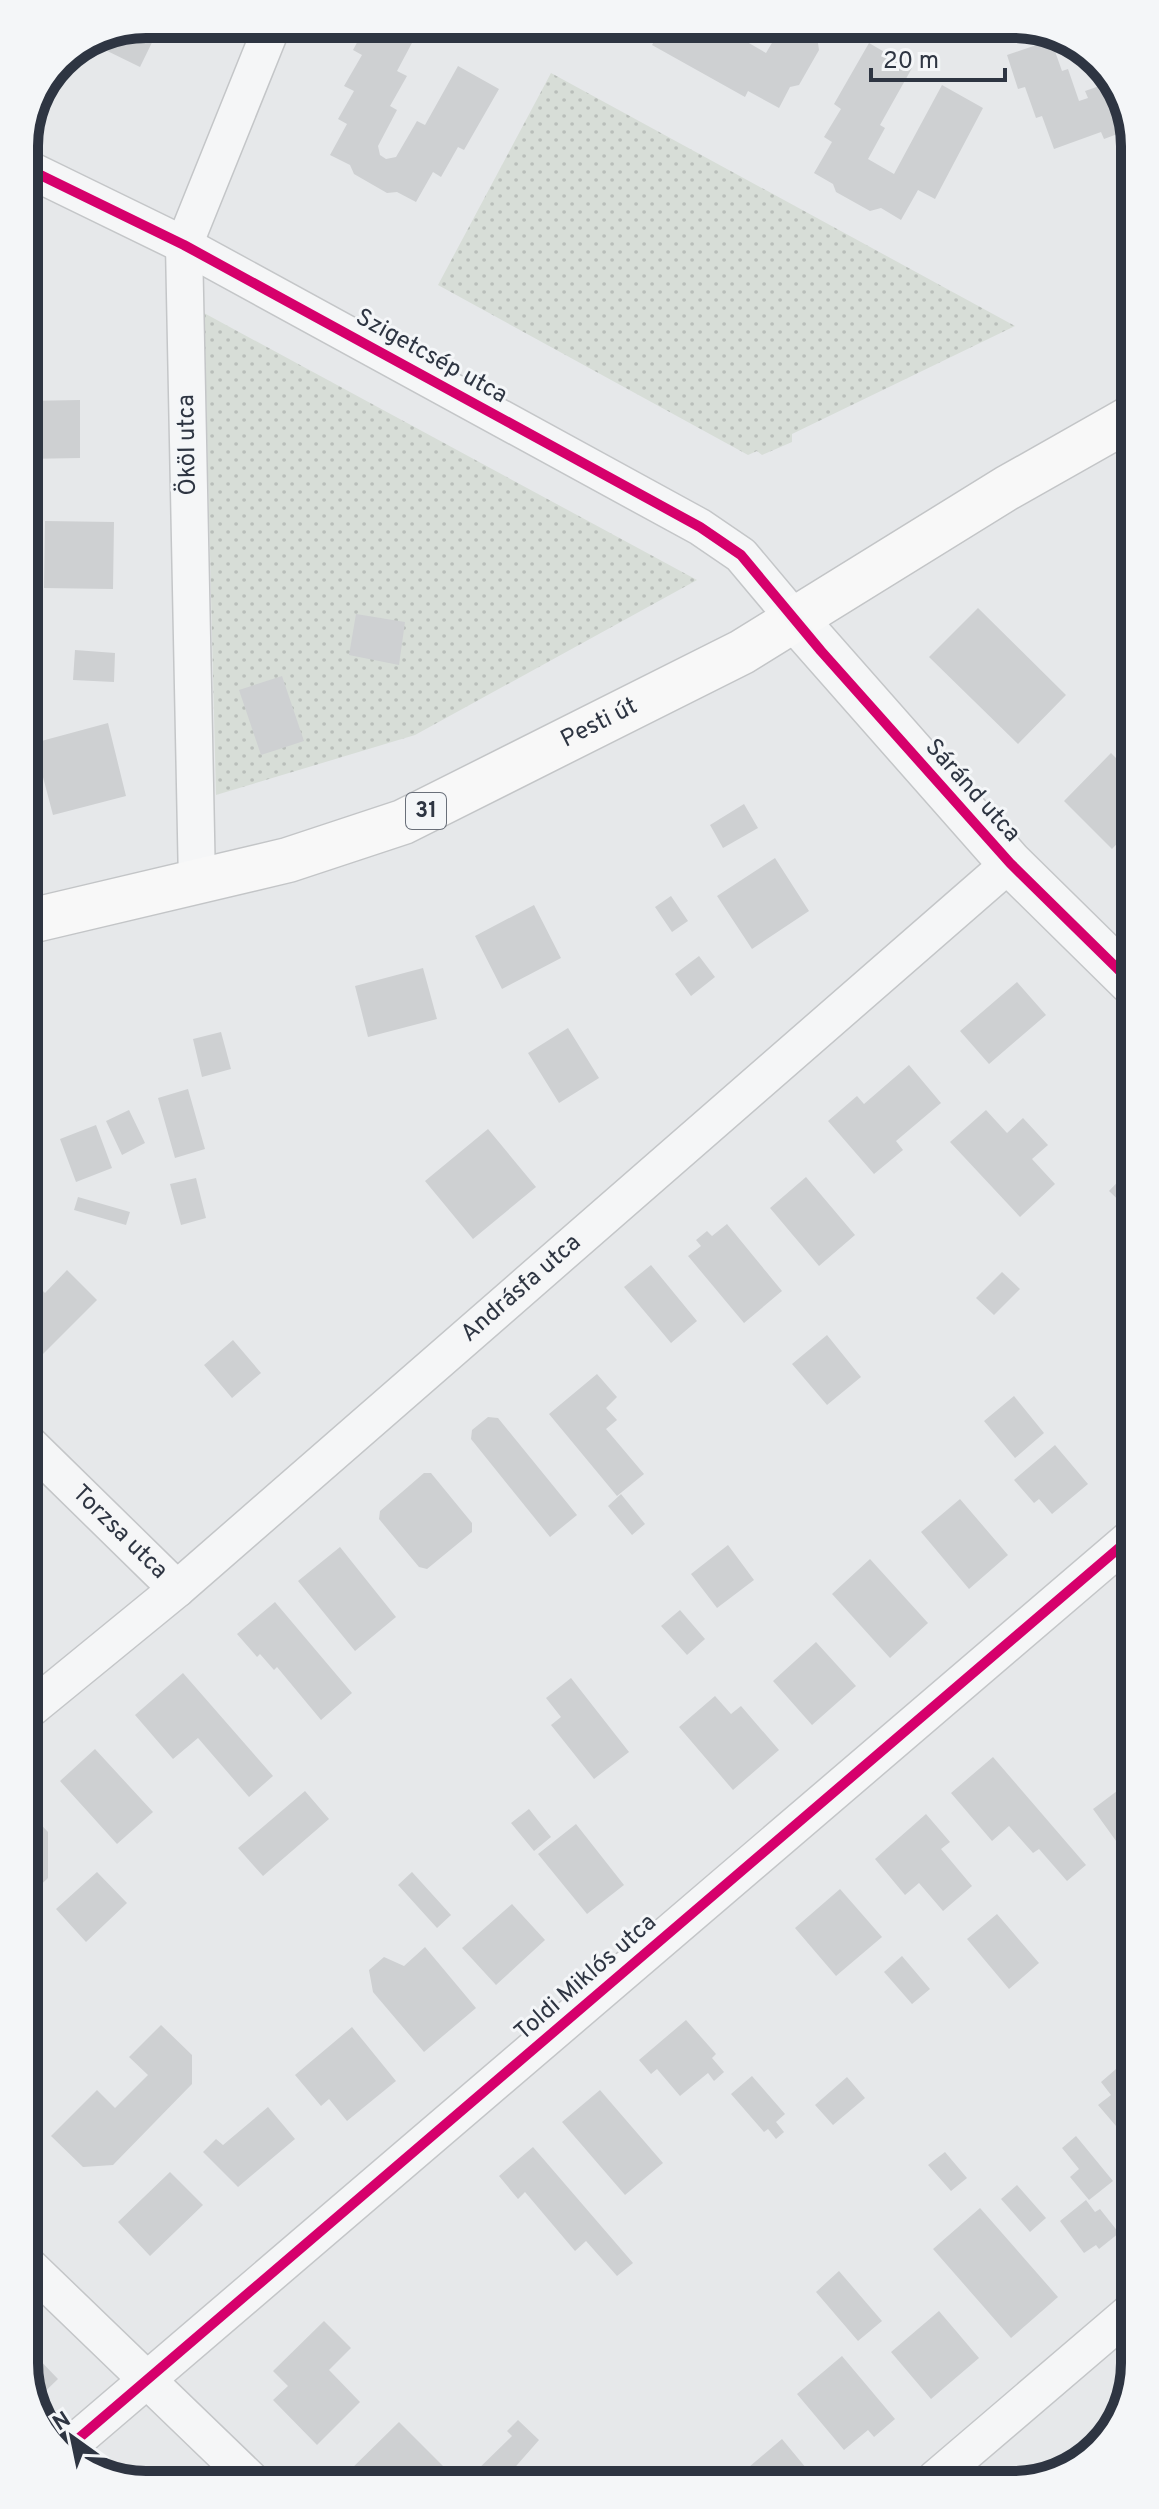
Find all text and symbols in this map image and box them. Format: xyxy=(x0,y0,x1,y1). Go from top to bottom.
scale bar xyxy=(871,32,1005,82)
text: 20 m xyxy=(883,47,939,77)
street label: Szigetcsép utca xyxy=(350,303,512,411)
street label: Ököl utca xyxy=(170,394,204,496)
street label: Pesti út xyxy=(556,692,643,755)
street label: Sáránd utca xyxy=(918,733,1026,849)
road number: 31 xyxy=(406,793,446,829)
street label: Andrásfa utca xyxy=(455,1228,588,1349)
street label: Torzsa utca xyxy=(65,1479,174,1586)
street label: Toldi Miklós utca xyxy=(509,1908,663,2048)
north arrow xyxy=(32,2397,112,2477)
text: N xyxy=(48,2407,76,2438)

